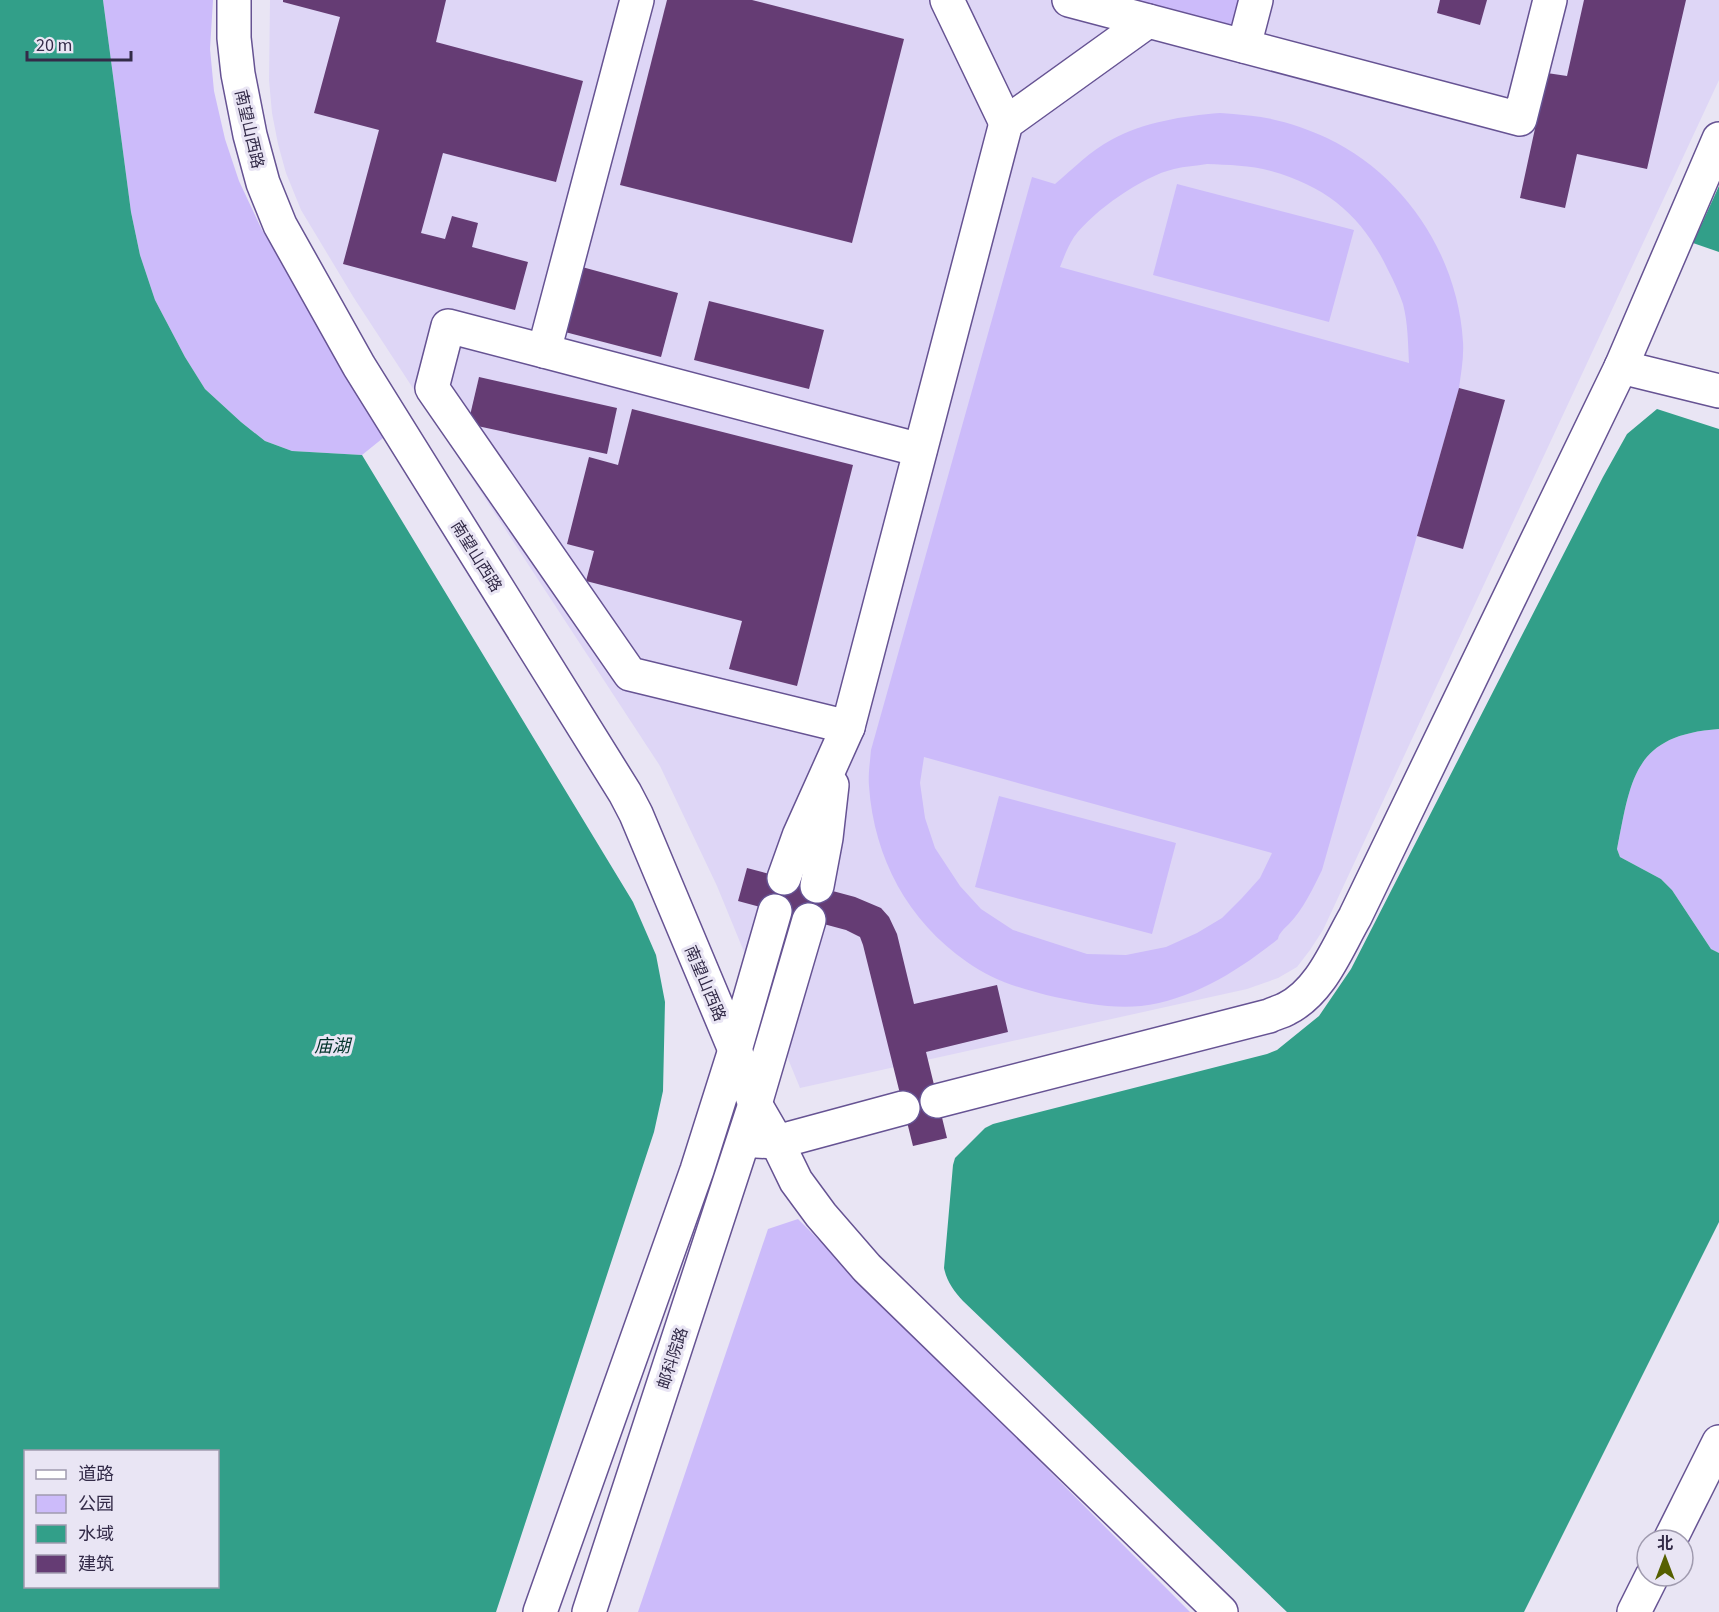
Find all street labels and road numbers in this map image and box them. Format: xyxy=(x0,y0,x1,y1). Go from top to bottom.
street label: 南望山西路 xyxy=(229,88,269,171)
street label: 南望山西路 xyxy=(446,517,507,596)
street label: 南望山西路 xyxy=(679,942,731,1025)
street label: 邮科院路 xyxy=(653,1324,693,1392)

